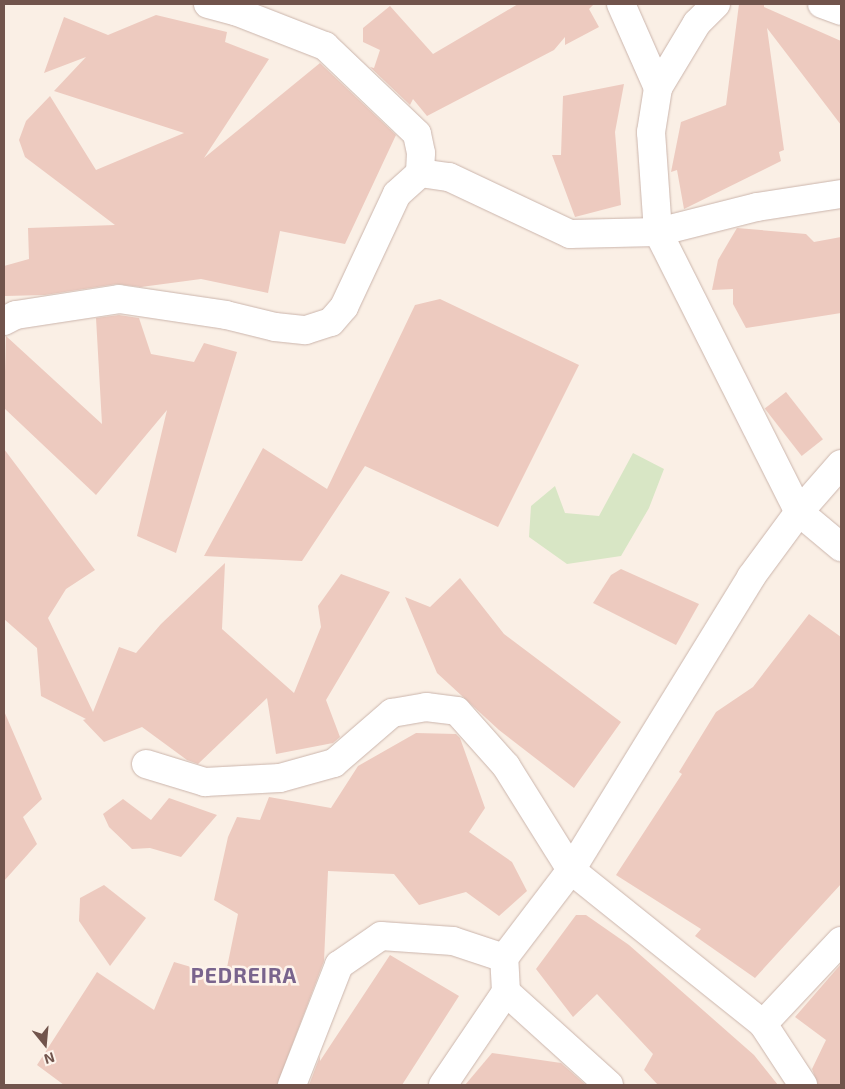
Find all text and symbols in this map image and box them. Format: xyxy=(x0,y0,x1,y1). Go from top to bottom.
district label: PEDREIRA xyxy=(190,962,298,988)
north arrow xyxy=(20,1019,70,1069)
text: N xyxy=(42,1049,57,1068)

